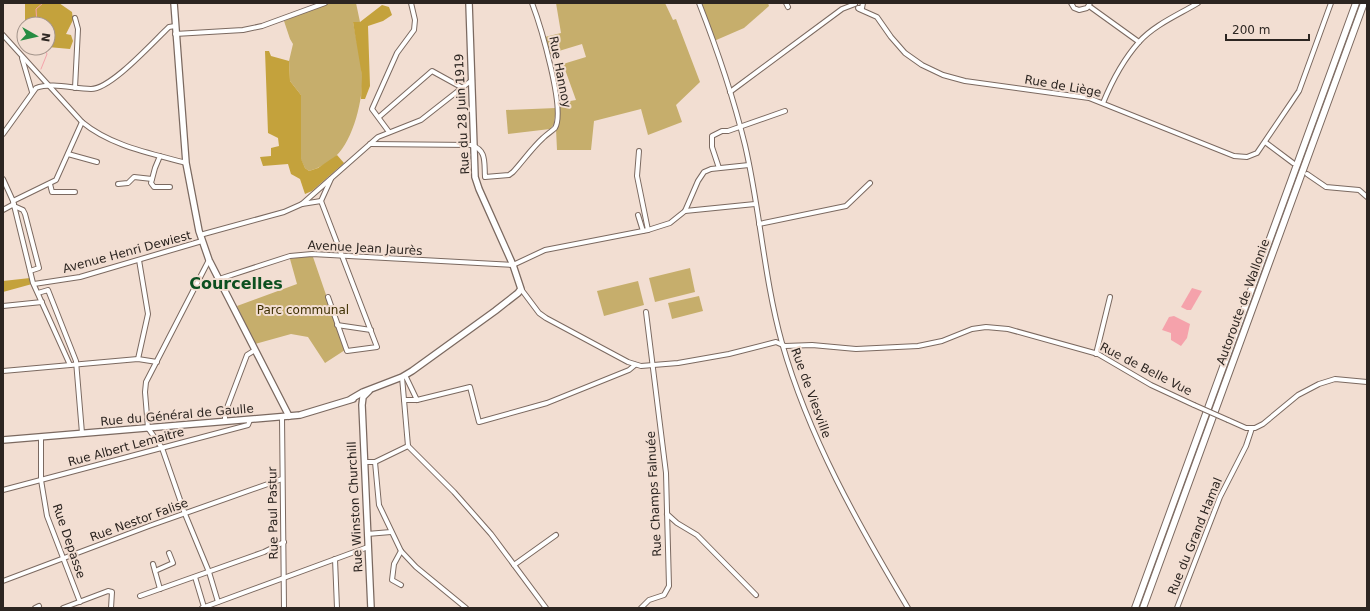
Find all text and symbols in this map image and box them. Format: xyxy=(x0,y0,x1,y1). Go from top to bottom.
north arrow xyxy=(16,16,56,56)
scale bar xyxy=(1226,16,1309,42)
text: 200 m xyxy=(1232,23,1270,37)
text: N xyxy=(38,32,52,43)
street label: Rue Hannoy xyxy=(546,35,574,109)
street label: Rue du 28 Juin 1919 xyxy=(452,53,472,175)
street label: Rue de Liège xyxy=(1023,72,1103,100)
street label: Avenue Henri Dewiest xyxy=(61,228,193,276)
street label: Autoroute de Wallonie xyxy=(1214,237,1272,367)
street label: Avenue Jean Jaurès xyxy=(307,238,423,258)
district label: Courcelles xyxy=(189,274,283,293)
park label: Parc communal xyxy=(257,303,349,317)
street label: Rue de Belle Vue xyxy=(1098,340,1194,398)
street label: Rue de Viesville xyxy=(788,346,834,440)
street label: Rue du Général de Gaulle xyxy=(100,401,254,429)
street label: Rue Albert Lemaitre xyxy=(66,425,186,469)
street label: Rue Champs Falnuée xyxy=(644,431,664,557)
street label: Rue Winston Churchill xyxy=(345,441,365,573)
street label: Rue Paul Pastur xyxy=(265,466,281,560)
street label: Rue du Grand Hamal xyxy=(1165,475,1225,597)
street label: Rue Nestor Falise xyxy=(88,496,190,544)
street label: Rue Depasse xyxy=(50,502,88,580)

